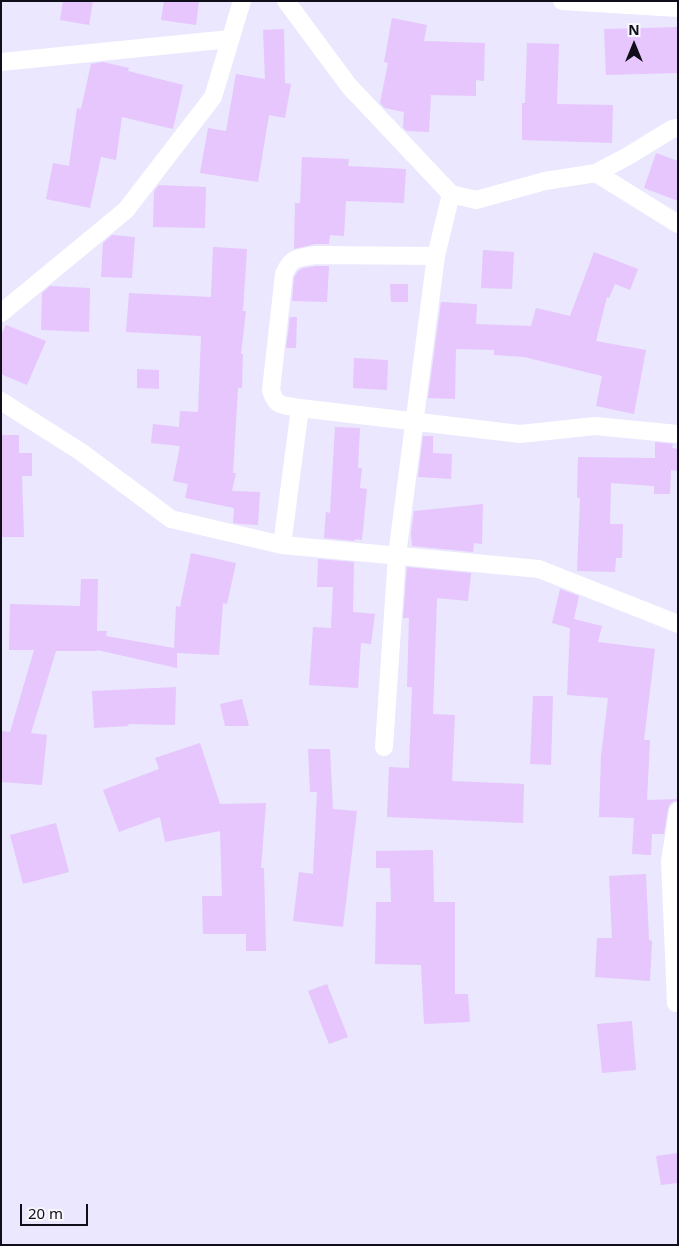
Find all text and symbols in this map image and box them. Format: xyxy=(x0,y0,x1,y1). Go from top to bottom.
north arrow xyxy=(609,20,659,70)
text: N xyxy=(628,20,640,39)
scale bar xyxy=(22,1194,90,1226)
text: 20 m xyxy=(28,1203,63,1223)

